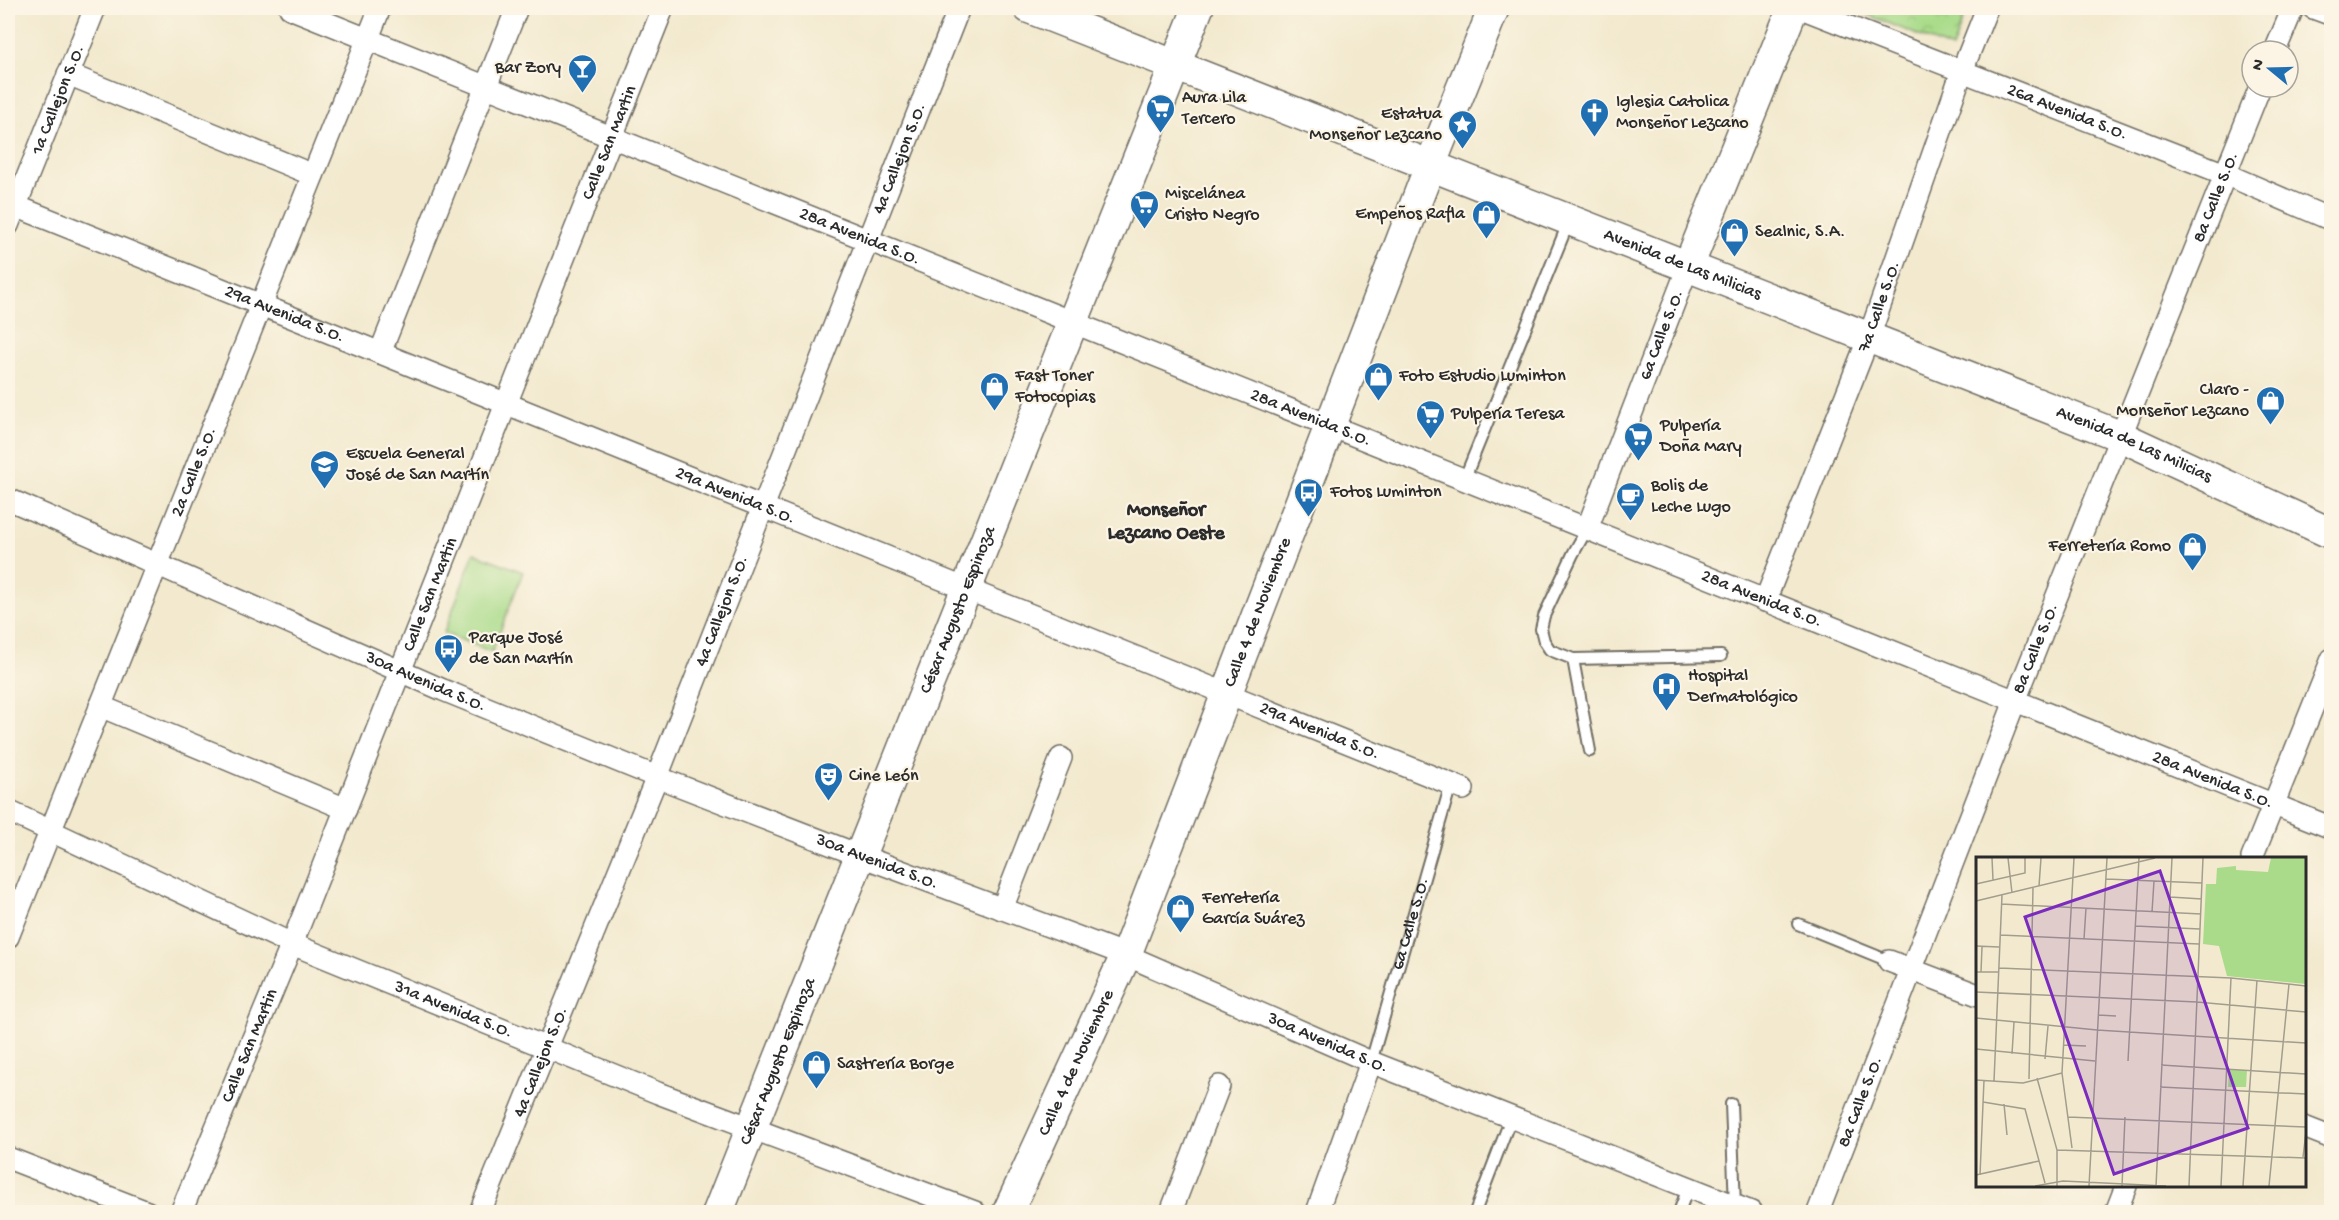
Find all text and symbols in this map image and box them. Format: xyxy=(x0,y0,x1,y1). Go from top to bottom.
north arrow xyxy=(2240,39,2300,99)
street label: 1a Callejon S.O. xyxy=(26,42,90,159)
bar icon: Bar Zory xyxy=(566,52,598,94)
text: N xyxy=(2248,57,2270,73)
place label: Bar Zory xyxy=(494,58,561,79)
street label: 26a Avenida S.O. xyxy=(2004,79,2131,145)
street label: Calle San Martin xyxy=(578,82,642,203)
place label: Aura Lila Tercero xyxy=(1181,88,1247,130)
supermarket icon: Aura Lila Tercero xyxy=(1145,92,1177,134)
place label: Iglesia Catolica Monseñor Lezcano xyxy=(1616,92,1749,134)
church icon: Iglesia Catolica Monseñor Lezcano xyxy=(1579,96,1611,138)
street label: 4a Callejon S.O. xyxy=(869,100,931,217)
place label: Estatua Monseñor Lezcano xyxy=(1309,104,1443,146)
place icon: Estatua Monseñor Lezcano xyxy=(1447,108,1479,150)
street label: 8a Calle S.O. xyxy=(2188,149,2244,246)
place label: Miscelánea Cristo Negro xyxy=(1165,184,1260,226)
supermarket icon: Miscelánea Cristo Negro xyxy=(1128,188,1160,230)
shop icon: Empeños Rafla xyxy=(1470,198,1502,240)
street label: 28a Avenida S.O. xyxy=(796,203,923,271)
place label: Empeños Rafla xyxy=(1355,204,1466,225)
shop icon: Sealnic, S.A. xyxy=(1718,216,1750,258)
place label: Sealnic, S.A. xyxy=(1755,222,1845,243)
street label: Avenida de Las Milicias xyxy=(1601,224,1766,305)
street label: 7a Calle S.O. xyxy=(1853,258,1905,356)
street label: 29a Avenida S.O. xyxy=(221,281,348,348)
street label: 6a Calle S.O. xyxy=(1635,287,1689,383)
shop icon: Foto Estudio Luminton xyxy=(1362,360,1394,402)
place label: Fast Toner Fotocopias xyxy=(1014,366,1096,408)
place label: Foto Estudio Luminton xyxy=(1398,366,1566,387)
shop icon: Fast Toner Fotocopias xyxy=(978,370,1010,412)
place label: Claro - Monseñor Lezcano xyxy=(2116,380,2249,422)
street label: 28a Avenida S.O. xyxy=(1247,384,1374,452)
shop icon: Claro - Monseñor Lezcano xyxy=(2254,384,2286,426)
supermarket icon: Pulpería Teresa xyxy=(1414,398,1446,440)
street label: Avenida de Las Milicias xyxy=(2053,401,2216,488)
place label: Pulpería Teresa xyxy=(1450,404,1566,425)
place label: Pulpería Doña Mary xyxy=(1659,416,1742,458)
supermarket icon: Pulpería Doña Mary xyxy=(1623,420,1655,462)
street label: 2a Calle S.O. xyxy=(167,424,222,520)
place label: Escuela General José de San Martín xyxy=(346,444,489,486)
school or university icon: Escuela General José de San Martín xyxy=(309,448,341,490)
street label: 29a Avenida S.O. xyxy=(672,462,798,530)
bus stop icon: Fotos Luminton xyxy=(1293,476,1325,518)
place label: Bolis de Leche Lugo xyxy=(1650,476,1731,518)
cafe icon: Bolis de Leche Lugo xyxy=(1614,480,1646,522)
place label: Fotos Luminton xyxy=(1329,482,1442,503)
district label: Monseñor Lezcano Oeste xyxy=(1107,500,1225,546)
street label: César Augusto Espinoza xyxy=(915,522,1001,697)
shop icon: Ferretería Romo xyxy=(2176,530,2208,572)
street label: Calle San Martin xyxy=(398,534,463,655)
street label: Calle 4 de Noviembre xyxy=(1220,534,1297,690)
place label: Ferretería Romo xyxy=(2047,536,2171,557)
street label: 4a Callejon S.O. xyxy=(691,552,753,670)
street label: 28a Avenida S.O. xyxy=(1698,565,1825,633)
street label: 8a Calle S.O. xyxy=(2008,600,2063,697)
place label: Parque José de San Martín xyxy=(468,628,573,670)
bus stop icon: Parque José de San Martín xyxy=(432,632,464,674)
street label: 30a Avenida S.O. xyxy=(361,646,489,717)
place label: Hospital Dermatológico xyxy=(1687,666,1798,708)
hospital icon: Hospital Dermatológico xyxy=(1651,670,1683,712)
street label: 29a Avenida S.O. xyxy=(1256,698,1383,765)
street label: 28a Avenida S.O. xyxy=(2149,746,2276,814)
theatre icon: Cine León xyxy=(812,760,844,802)
place label: Cine León xyxy=(849,766,919,787)
street label: 30a Avenida S.O. xyxy=(812,829,941,894)
inset map xyxy=(1976,857,2306,1187)
street label: 6a Calle S.O. xyxy=(1388,875,1434,972)
place label: Ferretería García Suárez xyxy=(1201,888,1305,930)
shop icon: Ferretería García Suárez xyxy=(1165,892,1197,934)
street label: César Augusto Espinoza xyxy=(735,974,821,1148)
street label: 31a Avenida S.O. xyxy=(390,976,516,1043)
street label: Calle San Martin xyxy=(217,985,283,1106)
street label: Calle 4 de Noviembre xyxy=(1034,986,1119,1139)
street label: 4a Callejon S.O. xyxy=(509,1003,573,1120)
street label: 30a Avenida S.O. xyxy=(1263,1007,1391,1078)
shop icon: Sastrería Borge xyxy=(800,1048,832,1090)
street label: 8a Calle S.O. xyxy=(1833,1053,1887,1150)
place label: Sastrería Borge xyxy=(837,1054,955,1075)

